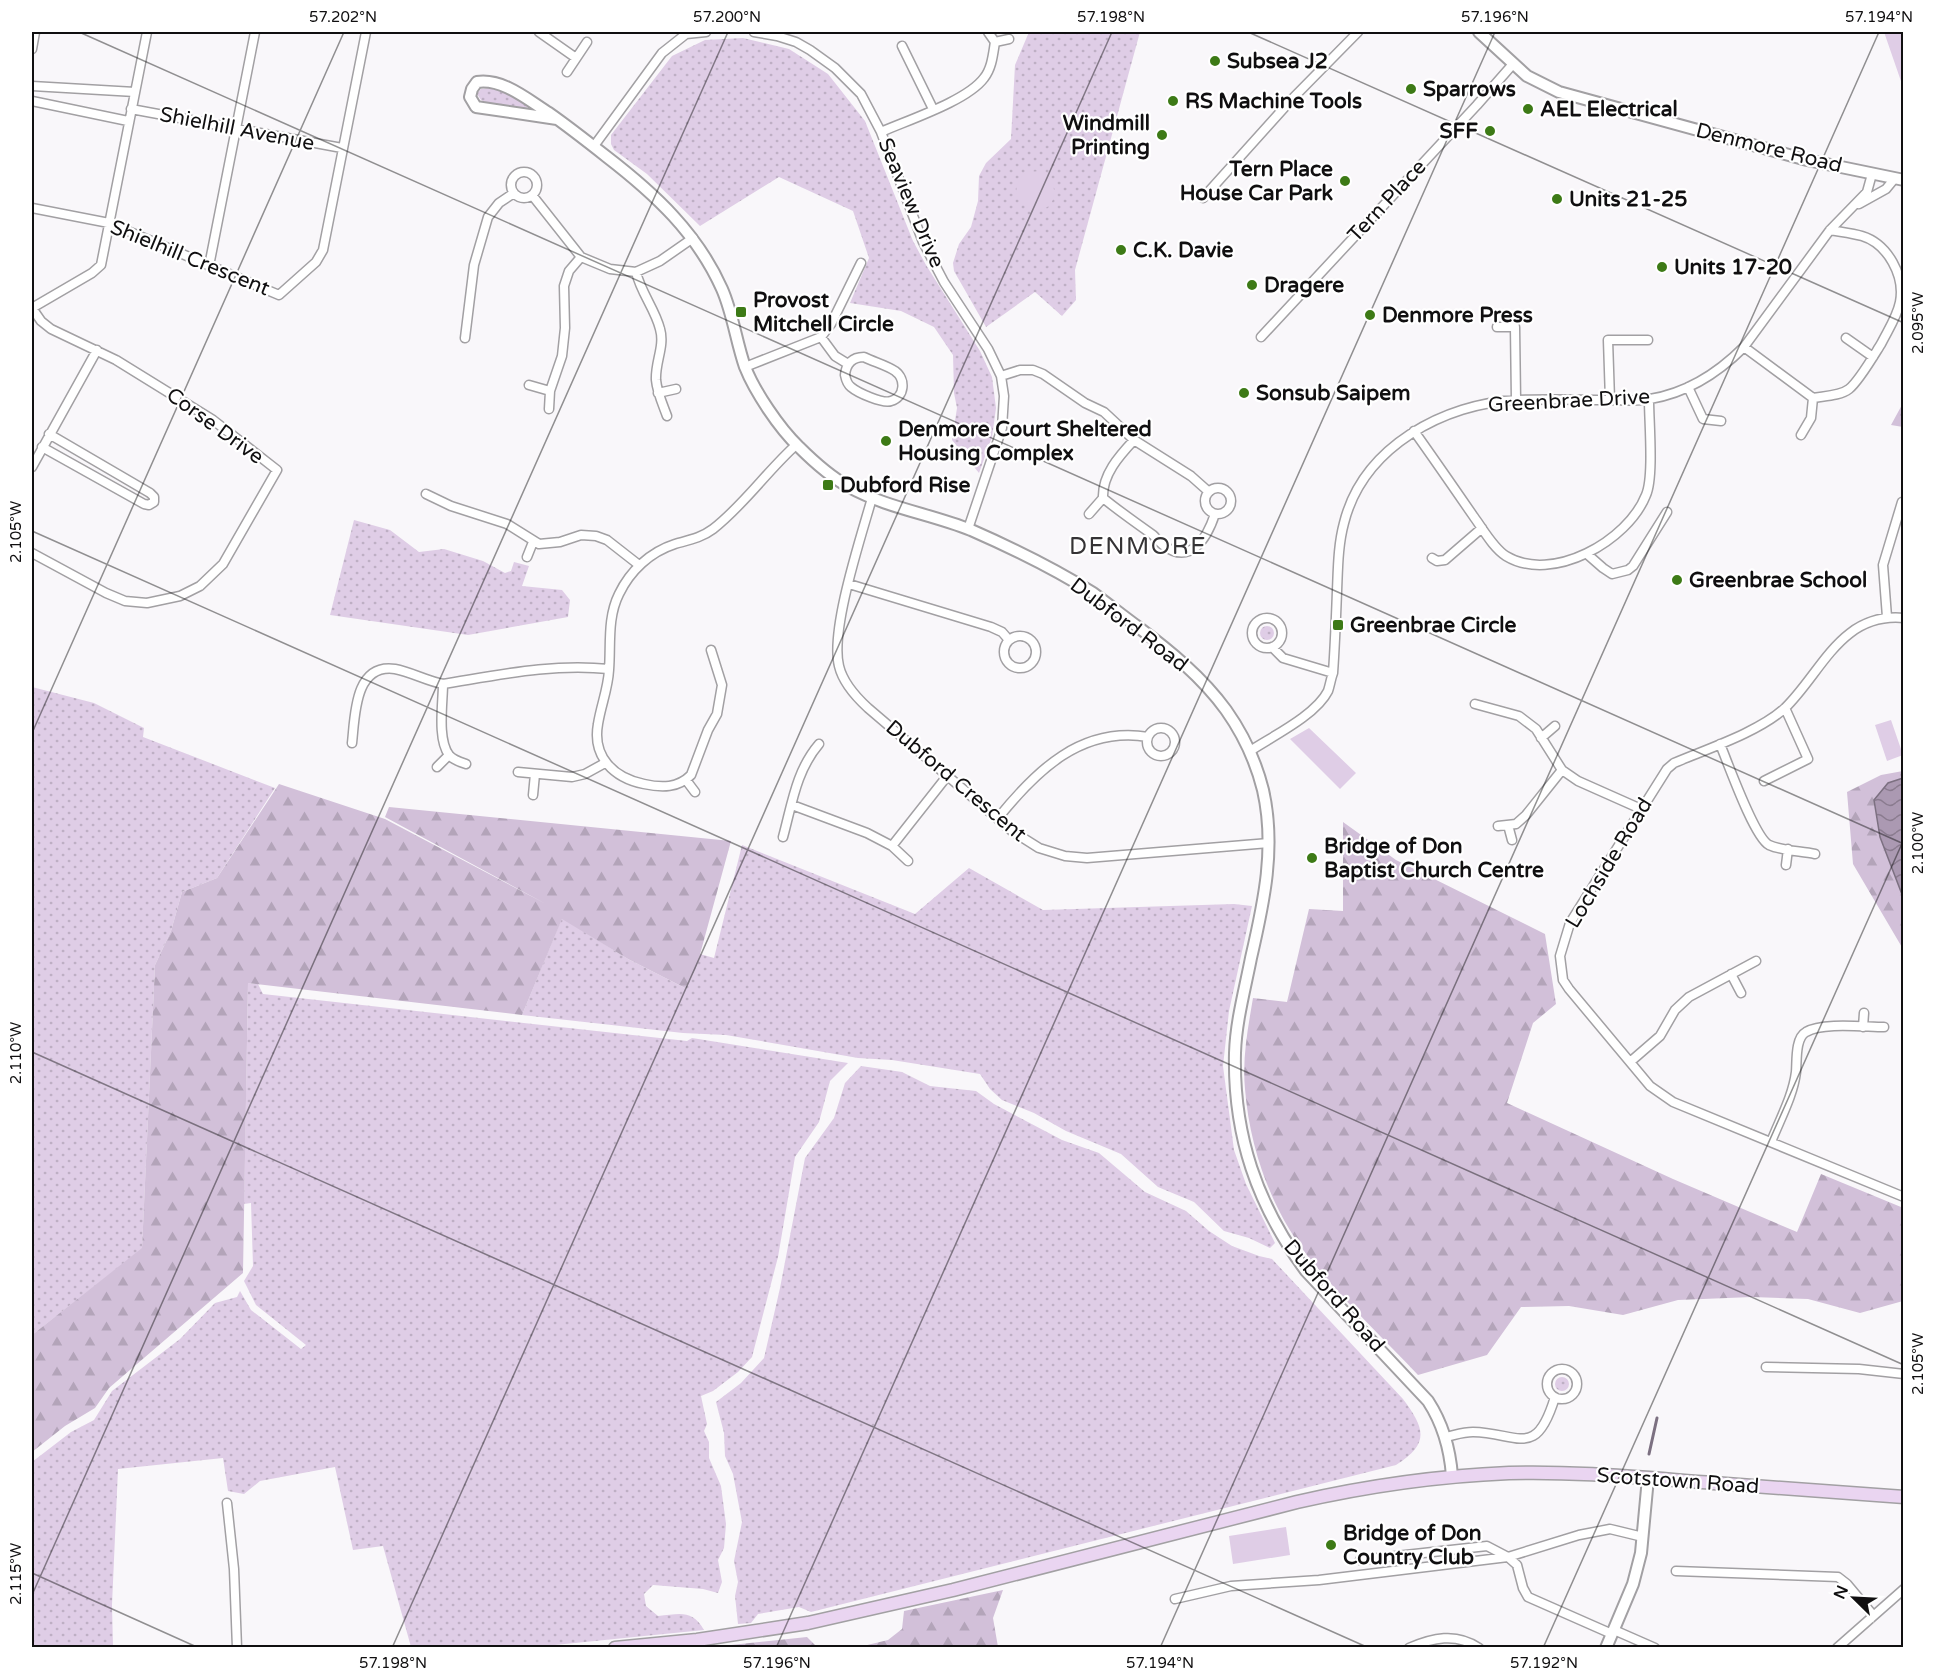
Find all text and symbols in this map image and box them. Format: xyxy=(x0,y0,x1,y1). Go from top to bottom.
text: 57.202°N xyxy=(309,8,377,26)
text: 57.200°N xyxy=(693,8,761,26)
text: 57.198°N xyxy=(1077,8,1145,26)
text: 57.196°N xyxy=(1461,8,1529,26)
text: 57.194°N xyxy=(1845,8,1913,26)
place label: Subsea J2 xyxy=(1227,49,1328,74)
marker: Subsea J2 xyxy=(1208,54,1222,68)
place label: Sparrows xyxy=(1423,77,1516,102)
marker: Sparrows xyxy=(1404,82,1418,96)
place label: RS Machine Tools xyxy=(1185,89,1362,114)
marker: RS Machine Tools xyxy=(1166,94,1180,108)
place label: AEL Electrical xyxy=(1540,97,1678,122)
street label: Shielhill Avenue xyxy=(158,102,317,156)
marker: AEL Electrical xyxy=(1521,102,1535,116)
place label: Windmill Printing xyxy=(1063,111,1150,160)
street label: Denmore Road xyxy=(1693,118,1845,178)
place label: SFF xyxy=(1440,119,1478,144)
marker: SFF xyxy=(1483,124,1497,138)
marker: Windmill Printing xyxy=(1155,128,1169,142)
street label: Seaview Drive xyxy=(872,134,950,272)
street label: Tern Place xyxy=(1343,154,1432,247)
place label: Tern Place House Car Park xyxy=(1180,157,1334,206)
marker: Tern Place House Car Park xyxy=(1338,174,1352,188)
place label: Units 21-25 xyxy=(1569,187,1687,212)
marker: Units 21-25 xyxy=(1550,192,1564,206)
street label: Shielhill Crescent xyxy=(107,215,273,301)
place label: C.K. Davie xyxy=(1133,238,1234,263)
marker: C.K. Davie xyxy=(1114,243,1128,257)
place label: Units 17-20 xyxy=(1674,255,1792,280)
marker: Units 17-20 xyxy=(1655,260,1669,274)
place label: Dragere xyxy=(1264,273,1344,298)
marker: Dragere xyxy=(1245,278,1259,292)
place label: Provost Mitchell Circle xyxy=(753,288,894,337)
text: 2.095°W xyxy=(1909,292,1927,354)
place label: Denmore Press xyxy=(1382,303,1533,328)
marker: Provost Mitchell Circle xyxy=(734,305,748,319)
marker: Denmore Press xyxy=(1363,308,1377,322)
place label: Sonsub Saipem xyxy=(1256,381,1410,406)
street label: Corse Drive xyxy=(161,382,269,470)
street label: Greenbrae Drive xyxy=(1487,384,1651,418)
marker: Sonsub Saipem xyxy=(1237,386,1251,400)
place label: Denmore Court Sheltered Housing Complex xyxy=(898,417,1152,466)
marker: Denmore Court Sheltered Housing Complex xyxy=(879,434,893,448)
place label: Dubford Rise xyxy=(840,473,970,498)
marker: Dubford Rise xyxy=(821,478,835,492)
text: 2.105°W xyxy=(7,501,25,563)
district label: DENMORE xyxy=(1069,532,1207,561)
place label: Greenbrae School xyxy=(1689,568,1867,593)
street label: Dubford Road xyxy=(1065,573,1193,677)
marker: Greenbrae School xyxy=(1670,573,1684,587)
place label: Greenbrae Circle xyxy=(1350,613,1517,638)
marker: Greenbrae Circle xyxy=(1331,618,1345,632)
street label: Dubford Crescent xyxy=(881,715,1031,847)
street label: Lochside Road xyxy=(1560,793,1658,933)
text: 2.100°W xyxy=(1909,812,1927,874)
place label: Bridge of Don Baptist Church Centre xyxy=(1324,834,1544,883)
marker: Bridge of Don Baptist Church Centre xyxy=(1305,851,1319,865)
text: 2.110°W xyxy=(7,1022,25,1084)
street label: Dubford Road xyxy=(1278,1235,1390,1357)
text: 2.105°W xyxy=(1909,1333,1927,1395)
street label: Scotstown Road xyxy=(1596,1463,1760,1499)
place label: Bridge of Don Country Club xyxy=(1343,1521,1482,1570)
marker: Bridge of Don Country Club xyxy=(1324,1538,1338,1552)
text: 2.115°W xyxy=(7,1543,25,1605)
north arrow xyxy=(1824,1568,1884,1628)
text: N xyxy=(1829,1582,1853,1602)
text: 57.198°N xyxy=(359,1654,427,1672)
text: 57.196°N xyxy=(743,1654,811,1672)
text: 57.194°N xyxy=(1126,1654,1194,1672)
text: 57.192°N xyxy=(1510,1654,1578,1672)

